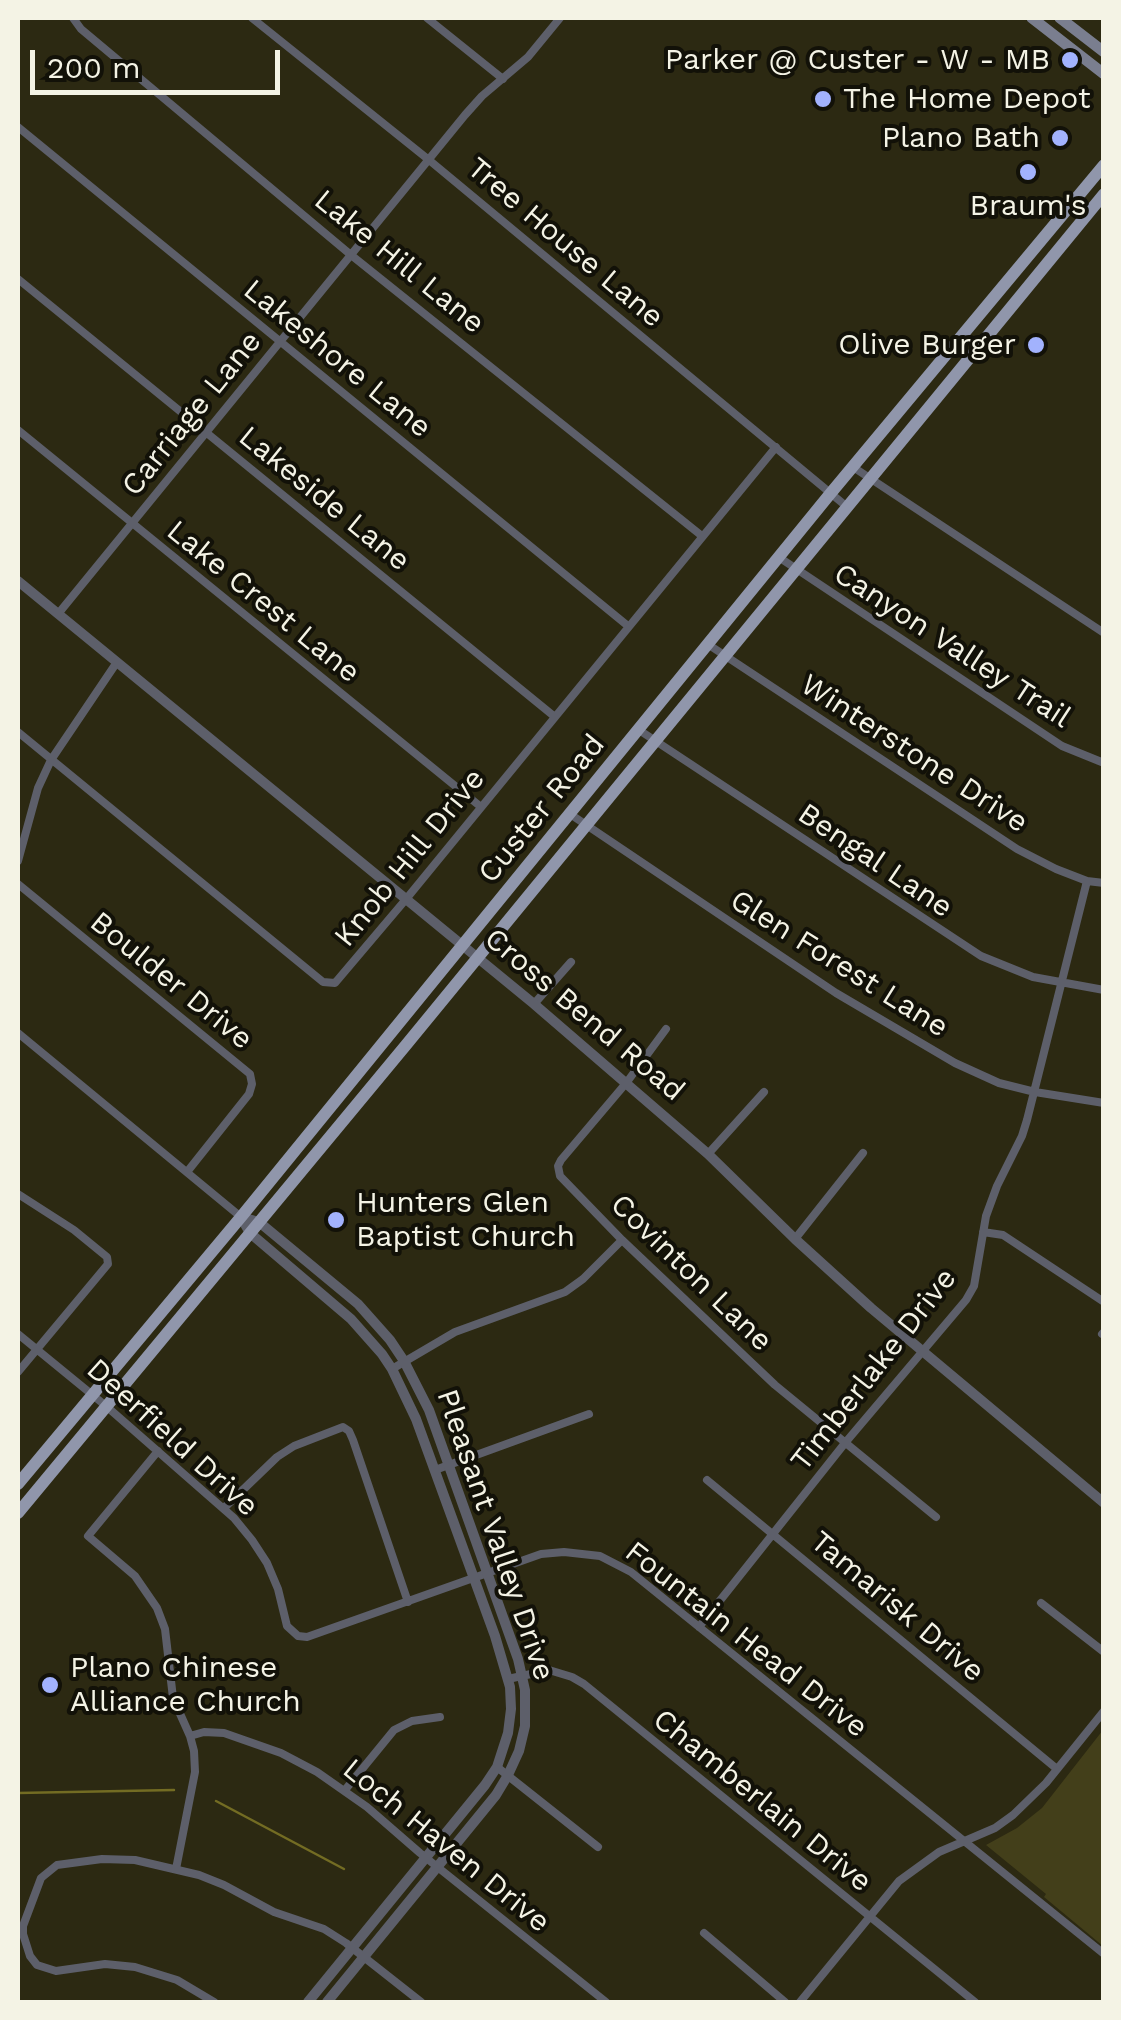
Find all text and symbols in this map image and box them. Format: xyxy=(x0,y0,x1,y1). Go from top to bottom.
scale bar xyxy=(35,30,285,92)
place label: Parker @ Custer - W - MB xyxy=(665,42,1050,78)
marker: Parker @ Custer - W - MB xyxy=(1059,49,1081,71)
text: 200 m xyxy=(47,50,141,85)
place label: The Home Depot xyxy=(843,81,1091,117)
marker: The Home Depot xyxy=(812,88,834,110)
place label: Plano Bath xyxy=(882,120,1040,156)
marker: Plano Bath xyxy=(1049,127,1071,149)
street label: Tree House Lane xyxy=(460,150,670,336)
marker: Braum's xyxy=(1017,161,1039,183)
street label: Lake Hill Lane xyxy=(307,182,491,342)
place label: Braum's xyxy=(969,188,1087,224)
street label: Lakeshore Lane xyxy=(236,272,438,446)
street label: Carriage Lane xyxy=(115,324,269,504)
place label: Olive Burger xyxy=(838,327,1016,363)
marker: Olive Burger xyxy=(1025,334,1047,356)
street label: Lakeside Lane xyxy=(231,419,417,579)
street label: Lake Crest Lane xyxy=(159,513,367,691)
street label: Canyon Valley Trail xyxy=(827,556,1077,736)
street label: Winterstone Drive xyxy=(794,667,1034,841)
street label: Custer Road xyxy=(471,728,613,890)
street label: Knob Hill Drive xyxy=(327,762,493,954)
street label: Bengal Lane xyxy=(791,796,959,926)
street label: Glen Forest Lane xyxy=(723,882,955,1046)
street label: Boulder Drive xyxy=(83,905,259,1057)
street label: Cross Bend Road xyxy=(477,921,691,1109)
place label: Hunters Glen Baptist Church xyxy=(356,1185,575,1256)
street label: Covinton Lane xyxy=(603,1187,779,1359)
marker: Hunters Glen Baptist Church xyxy=(325,1209,347,1231)
street label: Timberlake Drive xyxy=(784,1261,964,1479)
street label: Deerfield Drive xyxy=(79,1352,265,1524)
street label: Pleasant Valley Drive xyxy=(428,1385,562,1685)
street label: Tamarisk Drive xyxy=(803,1524,991,1690)
street label: Fountain Head Drive xyxy=(618,1534,874,1746)
place label: Plano Chinese Alliance Church xyxy=(70,1650,301,1720)
marker: Plano Chinese Alliance Church xyxy=(39,1674,61,1696)
street label: Chamberlain Drive xyxy=(646,1702,878,1900)
street label: Loch Haven Drive xyxy=(335,1752,557,1940)

